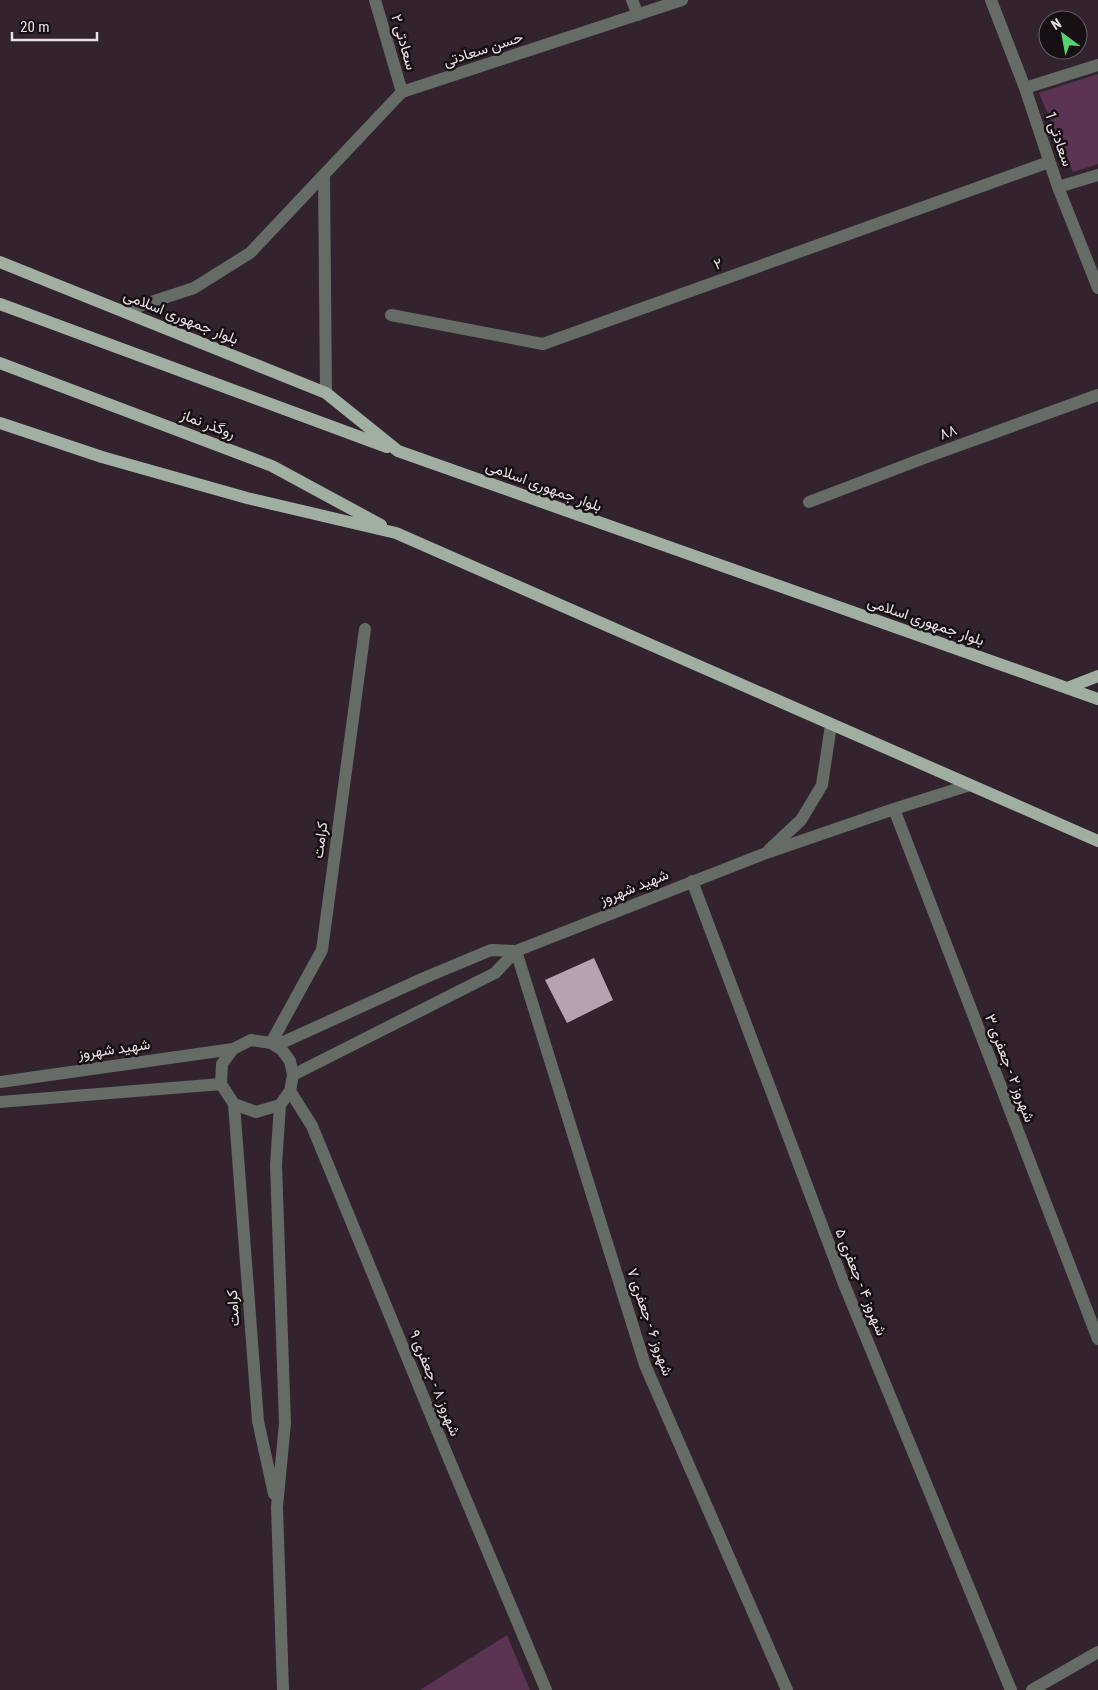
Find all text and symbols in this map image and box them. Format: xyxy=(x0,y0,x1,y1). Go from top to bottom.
scale bar xyxy=(12,10,98,42)
north arrow xyxy=(1038,10,1088,60)
street label: سعادتی ۲ xyxy=(387,12,421,72)
text: N xyxy=(1048,15,1064,33)
text: 20 m xyxy=(20,18,50,36)
street label: حسن سعادتی xyxy=(441,28,525,71)
street label: سعادتی 1 xyxy=(1040,109,1077,169)
street label: ۲ xyxy=(711,254,725,274)
street label: بلوار جمهوری اسلامی xyxy=(121,286,241,349)
street label: روگذر نماز xyxy=(177,405,238,443)
street label: ۸۸ xyxy=(937,420,960,443)
street label: بلوار جمهوری اسلامی xyxy=(483,457,605,516)
street label: بلوار جمهوری اسلامی xyxy=(865,593,987,650)
street label: کرامت xyxy=(309,820,332,859)
street label: شهید شهروز xyxy=(596,865,671,909)
street label: شهروز ۲ - جعفری ۳ xyxy=(980,1011,1039,1125)
street label: شهید شهروز xyxy=(76,1035,151,1063)
street label: شهروز ۴ - جعفری ۵ xyxy=(830,1226,891,1339)
street label: شهروز ۶ - جعفری ۷ xyxy=(622,1266,677,1379)
street label: کرامت xyxy=(223,1289,243,1327)
street label: شهروز ۸ - جعفری ۹ xyxy=(405,1327,465,1439)

